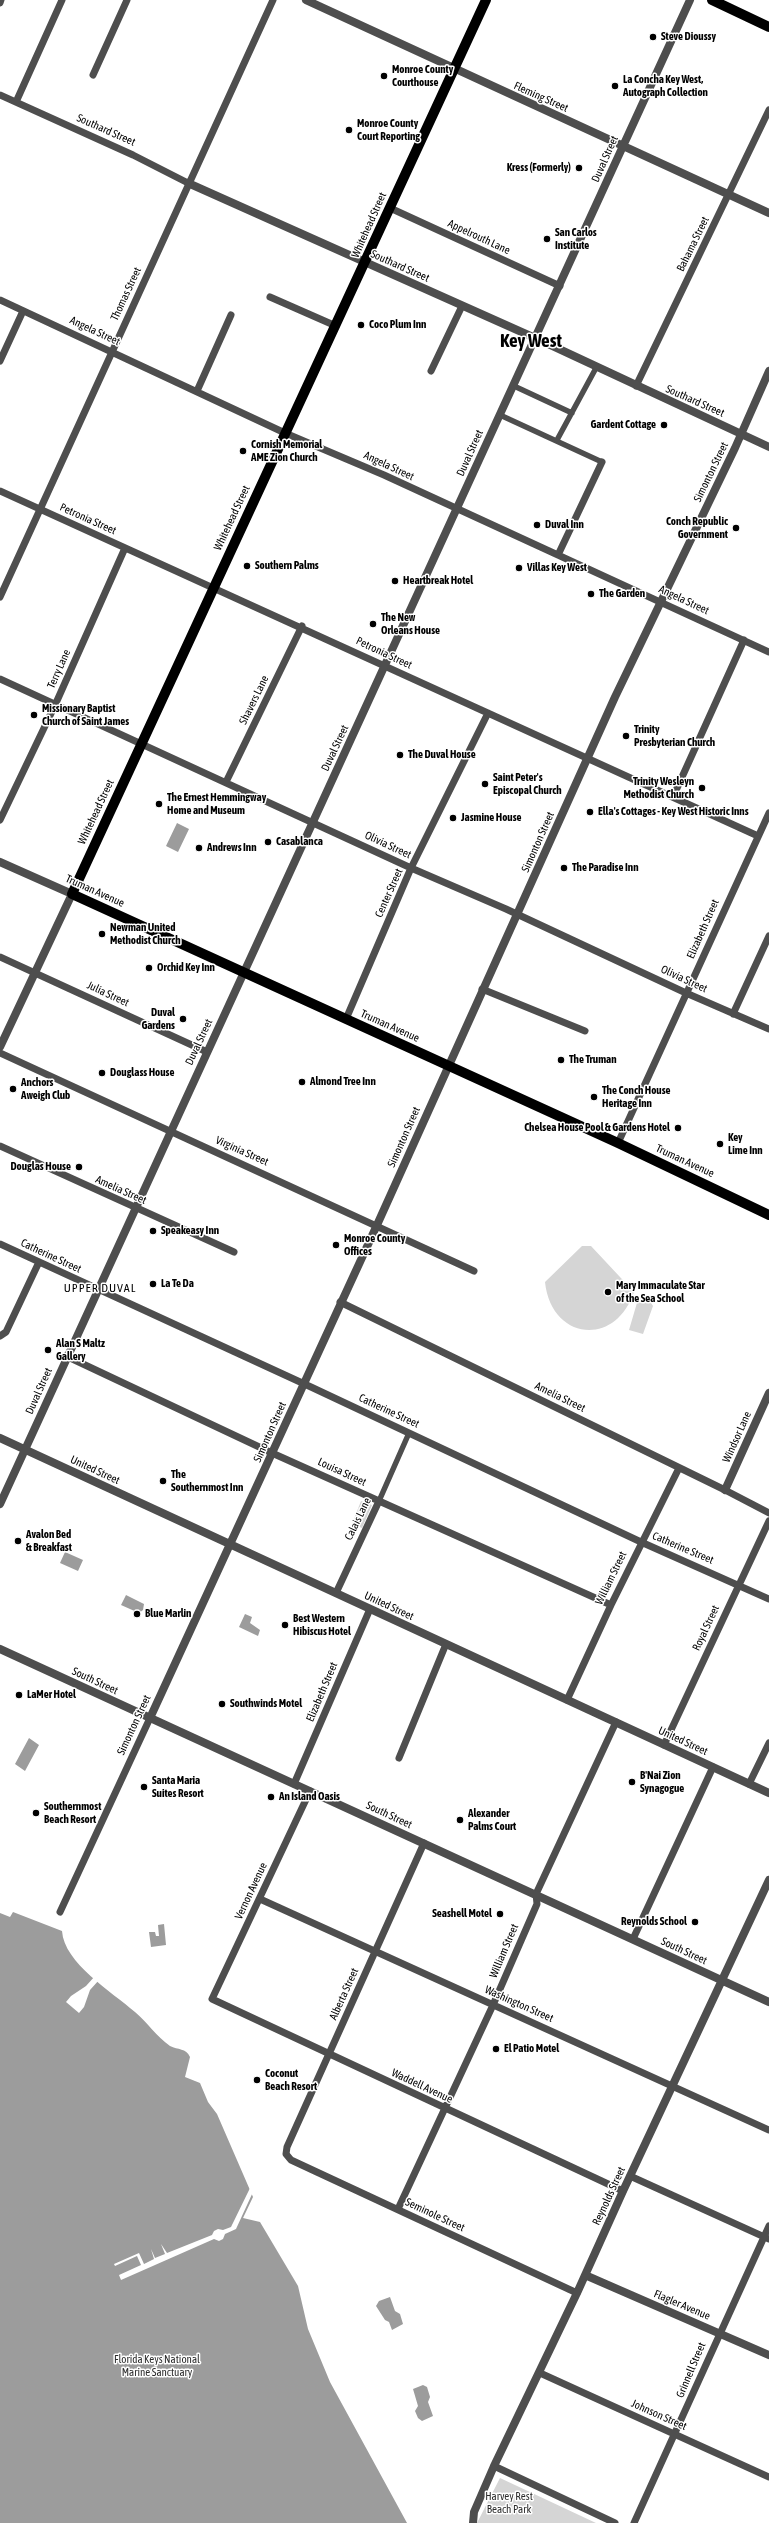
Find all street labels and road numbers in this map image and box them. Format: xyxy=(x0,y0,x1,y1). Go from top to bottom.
street label: Fleming Street xyxy=(512,79,570,115)
street label: Southard Street xyxy=(75,111,137,149)
street label: Duval Street xyxy=(589,134,621,184)
street label: Whitehead Street xyxy=(349,190,389,260)
street label: Bahama Street xyxy=(674,214,712,274)
street label: Appelrouth Lane xyxy=(446,217,512,257)
street label: Southard Street xyxy=(369,247,431,285)
street label: Thomas Street xyxy=(108,265,144,323)
street label: Angela Street xyxy=(68,314,122,348)
street label: Southard Street xyxy=(664,382,726,420)
street label: Duval Street xyxy=(454,428,486,478)
street label: Simonton Street xyxy=(691,440,731,504)
street label: Angela Street xyxy=(362,449,416,483)
street label: Whitehead Street xyxy=(211,483,253,553)
street label: Petronia Street xyxy=(58,501,118,537)
street label: Angela Street xyxy=(657,583,711,617)
street label: Petronia Street xyxy=(354,634,414,672)
street label: Terry Lane xyxy=(45,647,73,691)
street label: Shavers Lane xyxy=(236,673,272,727)
street label: Duval Street xyxy=(319,723,351,773)
street label: Whitehead Street xyxy=(75,777,117,847)
street label: Simonton Street xyxy=(519,810,557,874)
street label: Olivia Street xyxy=(363,829,413,861)
street label: Center Street xyxy=(372,866,406,920)
street label: Truman Avenue xyxy=(64,872,126,910)
street label: Elizabeth Street xyxy=(684,897,722,961)
street label: Olivia Street xyxy=(659,963,709,995)
street label: Julia Street xyxy=(85,979,131,1009)
street label: Truman Avenue xyxy=(359,1007,421,1045)
street label: Duval Street xyxy=(183,1017,215,1067)
street label: Simonton Street xyxy=(385,1105,423,1169)
street label: Virginia Street xyxy=(213,1133,271,1169)
street label: Truman Avenue xyxy=(654,1142,716,1180)
street label: Amelia Street xyxy=(93,1173,149,1207)
street label: Catherine Street xyxy=(19,1236,83,1276)
street label: Duval Street xyxy=(23,1366,55,1416)
street label: Amelia Street xyxy=(533,1379,587,1415)
street label: Catherine Street xyxy=(357,1391,421,1431)
street label: Simonton Street xyxy=(251,1400,289,1464)
street label: Windsor Lane xyxy=(720,1409,754,1465)
street label: United Street xyxy=(68,1453,122,1487)
street label: Louisa Street xyxy=(316,1455,368,1489)
street label: Calais Lane xyxy=(342,1496,374,1542)
street label: Catherine Street xyxy=(650,1529,716,1567)
street label: William Street xyxy=(592,1549,630,1607)
street label: United Street xyxy=(362,1589,416,1623)
street label: Royal Street xyxy=(690,1603,722,1653)
street label: Elizabeth Street xyxy=(304,1660,340,1724)
street label: South Street xyxy=(70,1665,120,1697)
street label: Simonton Street xyxy=(114,1693,154,1757)
street label: United Street xyxy=(656,1724,710,1758)
street label: South Street xyxy=(364,1799,414,1831)
street label: Vernon Avenue xyxy=(232,1861,270,1921)
street label: William Street xyxy=(487,1922,521,1980)
street label: South Street xyxy=(659,1935,709,1967)
street label: Alberta Street xyxy=(327,1966,361,2022)
street label: Washington Street xyxy=(483,1983,555,2025)
street label: Waddell Avenue xyxy=(389,2066,455,2106)
street label: Reynolds Street xyxy=(590,2165,628,2227)
street label: Seminole Street xyxy=(403,2195,467,2235)
street label: Flagler Avenue xyxy=(652,2287,712,2323)
street label: Grinnell Street xyxy=(673,2340,709,2400)
street label: Johnson Street xyxy=(629,2397,689,2433)

